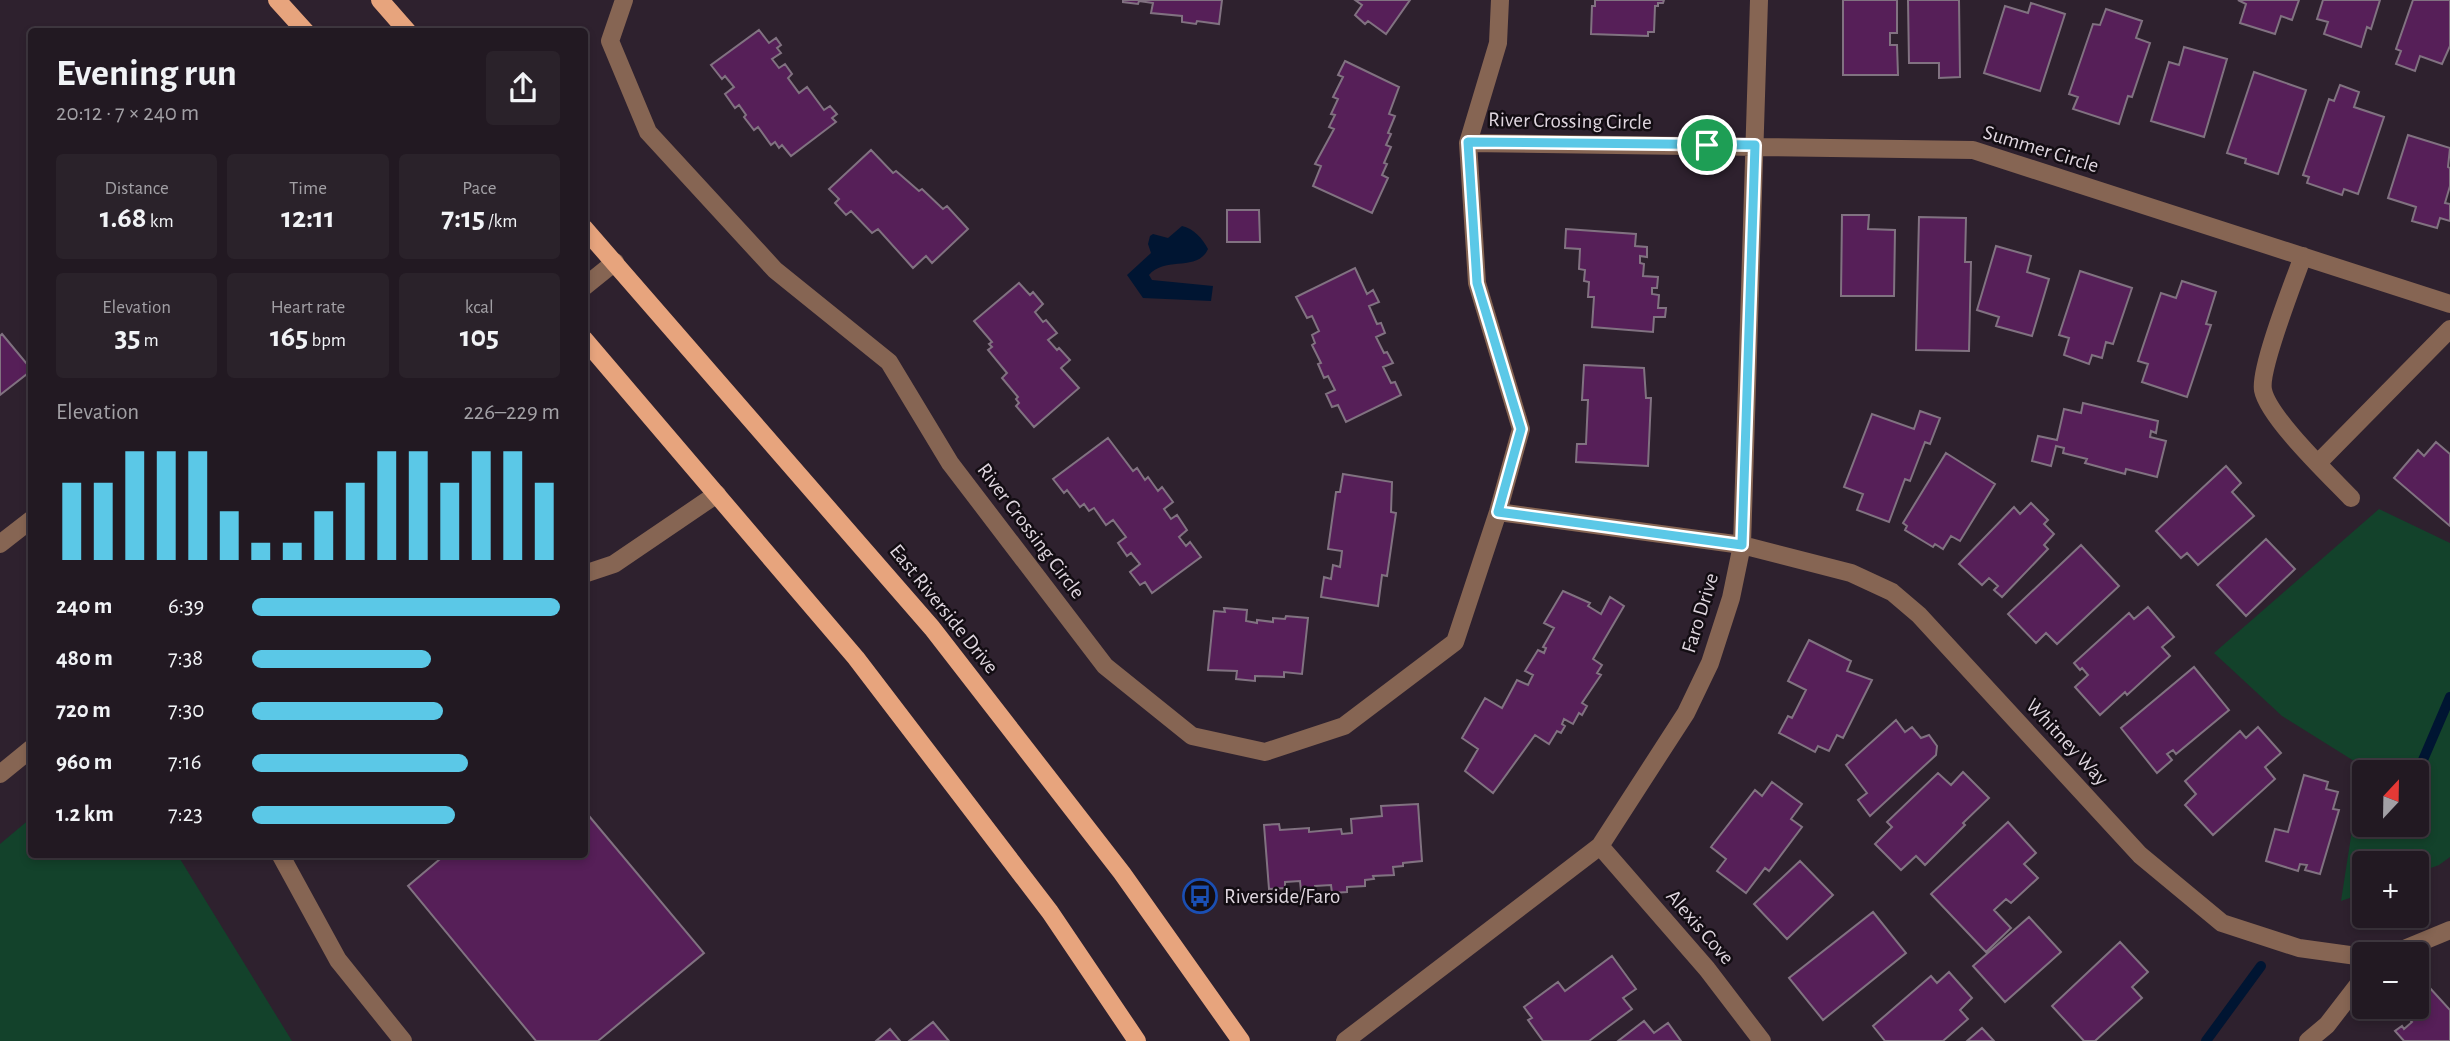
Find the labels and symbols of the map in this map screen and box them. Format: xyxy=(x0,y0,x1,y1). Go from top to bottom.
street label: River Crossing Circle xyxy=(1488,109,1652,133)
pin xyxy=(1677,115,1737,175)
street label: Summer Circle xyxy=(1981,121,2101,177)
street label: River Crossing Circle xyxy=(973,459,1089,603)
street label: East Riverside Drive xyxy=(886,540,1002,678)
street label: Faro Drive xyxy=(1678,571,1722,655)
street label: Whitney Way xyxy=(2022,695,2112,789)
north arrow xyxy=(2352,760,2429,836)
bus stop icon: Riverside/Faro xyxy=(1181,877,1219,915)
place label: Riverside/Faro xyxy=(1224,886,1340,907)
street label: Alexis Cove xyxy=(1662,886,1738,968)

